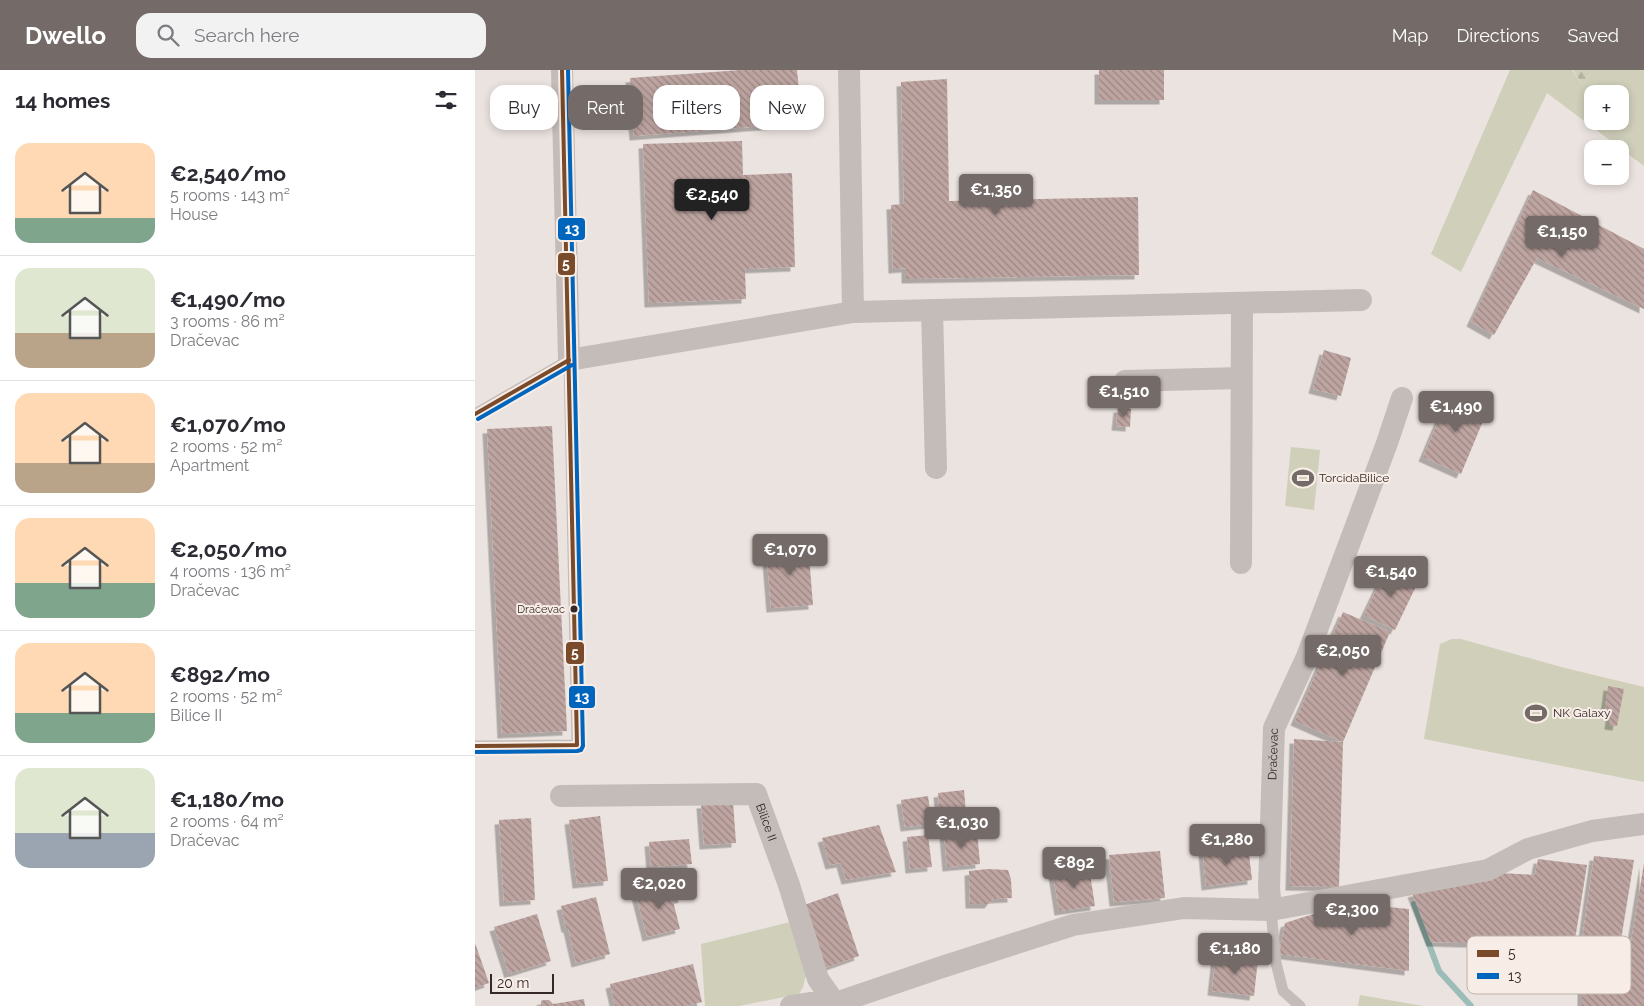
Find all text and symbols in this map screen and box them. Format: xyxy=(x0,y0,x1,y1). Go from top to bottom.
search box xyxy=(136,13,486,58)
text: Dwello xyxy=(25,21,106,50)
icon: search xyxy=(154,21,182,49)
text: Search here xyxy=(194,24,300,46)
text: Map xyxy=(1392,25,1428,46)
text: Directions xyxy=(1456,25,1540,46)
text: Saved xyxy=(1568,25,1619,46)
chip: Buy xyxy=(490,85,558,130)
chip: Rent xyxy=(568,85,643,130)
chip: Filters xyxy=(653,85,740,130)
chip: New xyxy=(750,85,824,130)
map controls xyxy=(1584,85,1629,185)
button: + xyxy=(1584,85,1629,130)
icon: filters xyxy=(432,86,460,114)
text: 14 homes xyxy=(15,88,110,113)
button: − xyxy=(1584,140,1629,185)
text: €2,540/mo xyxy=(170,161,286,186)
icon: home xyxy=(55,163,115,223)
pin: €1,350 xyxy=(955,174,1037,216)
pin: €2,540 xyxy=(671,178,753,221)
text: €1,350 xyxy=(970,180,1022,199)
text: €2,540 xyxy=(685,185,739,204)
text: 5 rooms · 143 m² xyxy=(170,186,290,205)
text: House xyxy=(170,205,218,224)
pin: €1,150 xyxy=(1521,216,1603,258)
line badge: 13 xyxy=(557,217,586,241)
text: 13 xyxy=(565,221,580,237)
text: €1,150 xyxy=(1537,222,1587,241)
line badge: 5 xyxy=(557,252,576,276)
text: 5 xyxy=(562,256,570,272)
text: €1,490/mo xyxy=(170,287,285,312)
icon: home xyxy=(55,288,115,348)
text: 3 rooms · 86 m² xyxy=(170,312,285,331)
text: Dračevac xyxy=(170,331,239,350)
pin: €1,510 xyxy=(1083,376,1165,418)
text: €1,510 xyxy=(1099,382,1149,401)
pin: €1,490 xyxy=(1415,390,1497,433)
text: €1,490 xyxy=(1430,397,1482,416)
text: €1,070/mo xyxy=(170,412,286,437)
icon: home xyxy=(55,413,115,473)
text: 2 rooms · 52 m² xyxy=(170,437,282,456)
text: Apartment xyxy=(170,456,249,475)
sports icon: TorcidaBilice xyxy=(1290,465,1316,491)
place label: TorcidaBilice xyxy=(1319,471,1389,485)
pin: €1,070 xyxy=(749,534,831,576)
text: €2,050/mo xyxy=(170,537,287,562)
icon: home xyxy=(55,538,115,598)
text: €1,070 xyxy=(763,540,817,559)
pin: €1,540 xyxy=(1350,556,1432,598)
text: 4 rooms · 136 m² xyxy=(170,562,291,581)
text: €1,540 xyxy=(1365,562,1417,581)
text: Dračevac xyxy=(170,581,239,600)
place label: Dračevac xyxy=(517,603,565,616)
marker: Dračevac xyxy=(569,604,579,614)
pin: €2,050 xyxy=(1302,634,1384,677)
line badge: 5 xyxy=(565,641,585,665)
text: €2,050 xyxy=(1316,641,1370,660)
text: 5 xyxy=(571,645,579,661)
text: €892/mo xyxy=(170,662,270,687)
icon: home xyxy=(55,663,115,723)
line badge: 13 xyxy=(568,685,596,709)
text: 2 rooms · 52 m² xyxy=(170,687,282,706)
text: 13 xyxy=(575,689,590,705)
sports icon: NK Galaxy xyxy=(1523,700,1549,726)
text: Bilice II xyxy=(170,706,222,725)
place label: NK Galaxy xyxy=(1553,706,1611,720)
street label: Dračevac xyxy=(1265,727,1281,780)
text: €1,180/mo xyxy=(170,787,284,812)
icon: home xyxy=(55,788,115,848)
street label: Bilice II xyxy=(753,801,779,843)
pin: €1,030 xyxy=(921,806,1003,849)
text: 2 rooms · 64 m² xyxy=(170,812,284,831)
text: €1,030 xyxy=(936,813,988,832)
pin: €1,280 xyxy=(1186,824,1268,866)
text: €1,280 xyxy=(1201,830,1253,849)
text: Dračevac xyxy=(170,831,239,850)
pin: €892 xyxy=(1044,846,1104,889)
text: €892 xyxy=(1054,853,1094,872)
pin: €2,020 xyxy=(618,868,700,910)
text: €2,020 xyxy=(632,874,686,893)
pin: €2,300 xyxy=(1311,894,1393,936)
text: €2,300 xyxy=(1325,900,1379,919)
pin: €1,180 xyxy=(1194,932,1276,975)
legend xyxy=(1467,936,1631,994)
text: €1,180 xyxy=(1209,939,1261,958)
text: 5 xyxy=(1508,945,1516,961)
text: 13 xyxy=(1508,968,1521,984)
scale bar xyxy=(490,971,554,994)
text: 20 m xyxy=(497,975,529,991)

